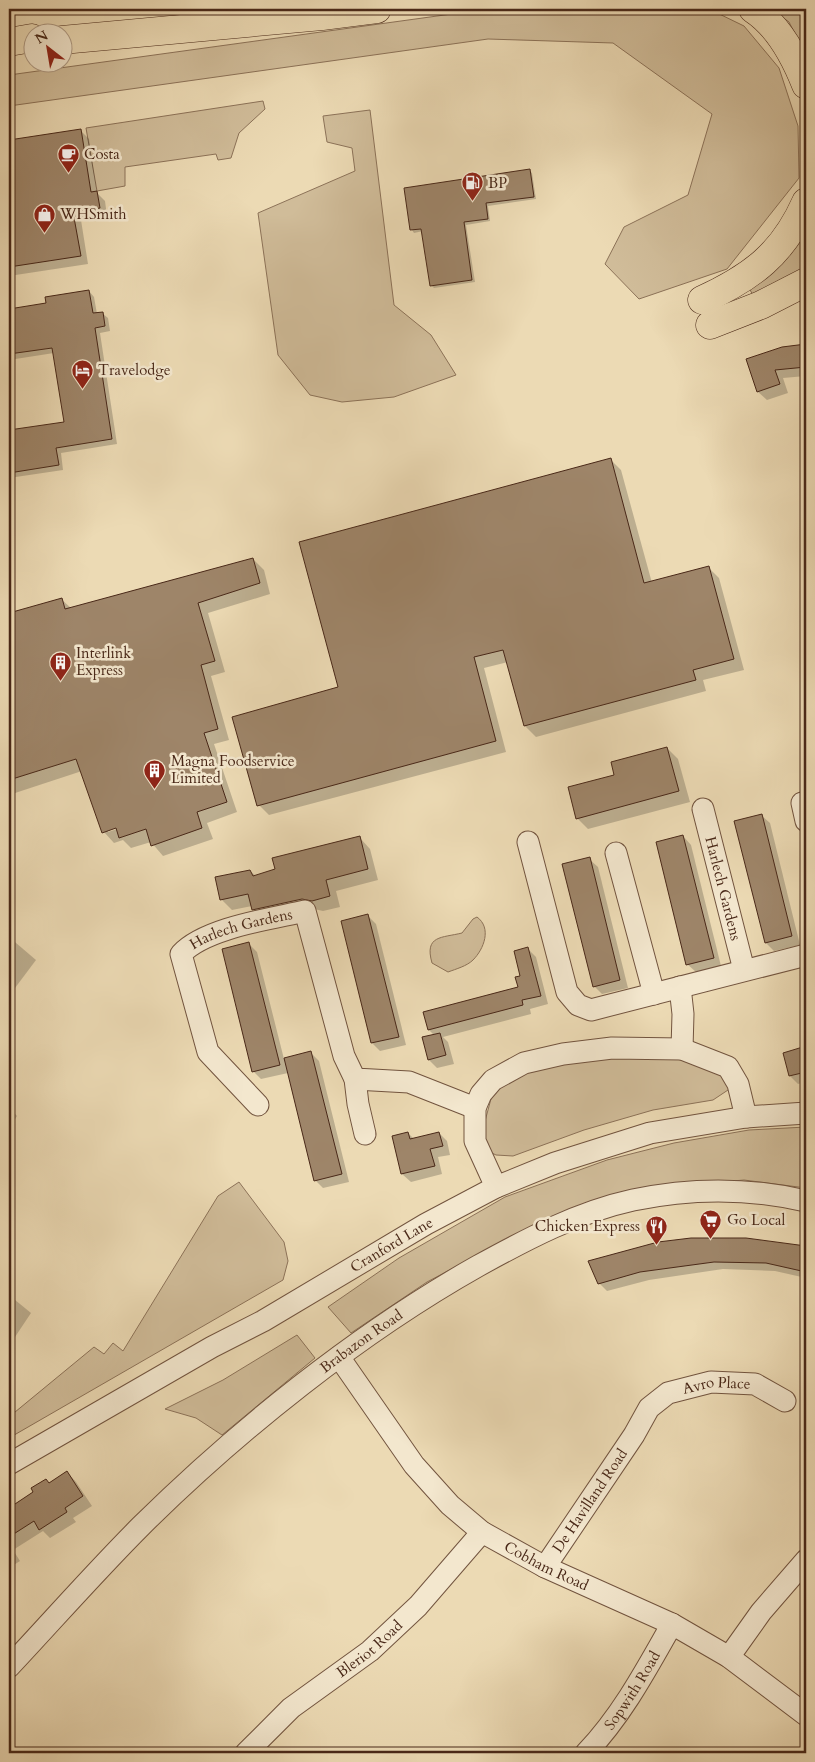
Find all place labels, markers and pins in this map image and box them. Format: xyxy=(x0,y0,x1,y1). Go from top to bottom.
cafe icon: Costa xyxy=(56,142,80,173)
place label: Costa xyxy=(84,144,120,164)
fuel station icon: BP xyxy=(460,171,484,202)
place label: BP xyxy=(488,173,507,193)
shop icon: WHSmith xyxy=(32,202,56,233)
place label: WHSmith xyxy=(59,204,127,224)
hotel icon: Travelodge xyxy=(70,358,94,389)
place label: Travelodge xyxy=(98,360,171,380)
place label: Interlink Express xyxy=(76,643,131,680)
building icon: Interlink Express xyxy=(48,650,72,681)
place label: Magna Foodservice Limited xyxy=(171,751,295,788)
building icon: Magna Foodservice Limited xyxy=(143,758,167,789)
supermarket icon: Go Local xyxy=(699,1208,723,1239)
place label: Go Local xyxy=(727,1210,786,1230)
restaurant icon: Chicken Express xyxy=(644,1214,668,1245)
place label: Chicken Express xyxy=(535,1216,640,1236)

